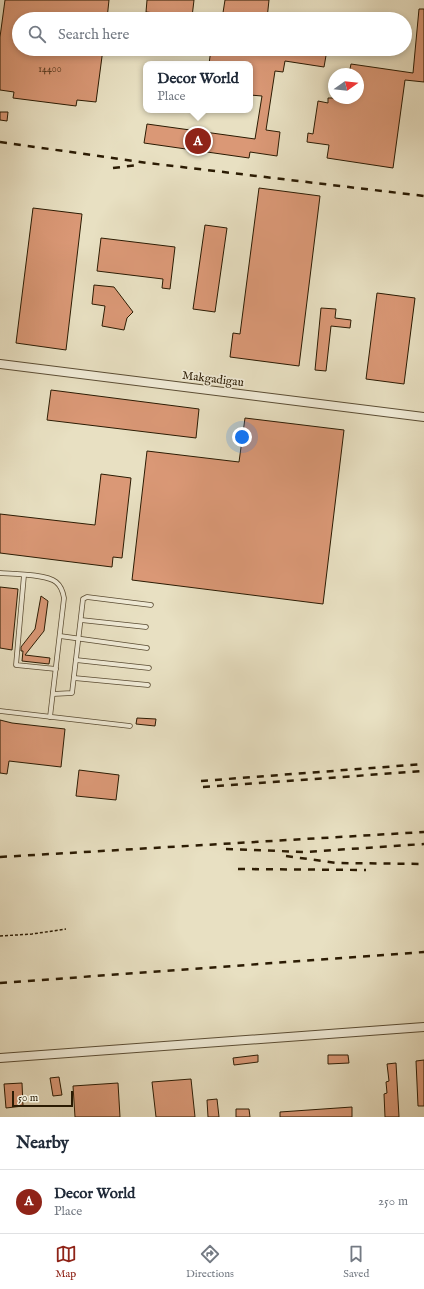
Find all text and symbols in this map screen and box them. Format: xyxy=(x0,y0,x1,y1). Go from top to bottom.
search box xyxy=(12,12,412,56)
icon: search xyxy=(26,23,48,45)
text: Search here xyxy=(58,25,129,44)
popup xyxy=(143,61,253,113)
house number: 14400 xyxy=(38,63,62,76)
north arrow xyxy=(328,68,364,104)
text: Decor World xyxy=(157,69,239,88)
text: Place xyxy=(157,88,186,105)
pin: A xyxy=(185,126,211,156)
street label: Makgadigau xyxy=(181,368,245,390)
your location xyxy=(232,427,252,447)
scale bar xyxy=(12,1089,73,1108)
text: 50 m xyxy=(18,1091,38,1105)
text: Nearby xyxy=(16,1133,69,1154)
text: Decor World xyxy=(54,1184,135,1203)
text: A xyxy=(25,1193,33,1210)
text: 250 m xyxy=(378,1193,408,1210)
text: Place xyxy=(54,1203,82,1220)
tab: Map xyxy=(55,1243,77,1281)
tab: Directions xyxy=(186,1243,234,1281)
tab: Saved xyxy=(343,1243,369,1281)

